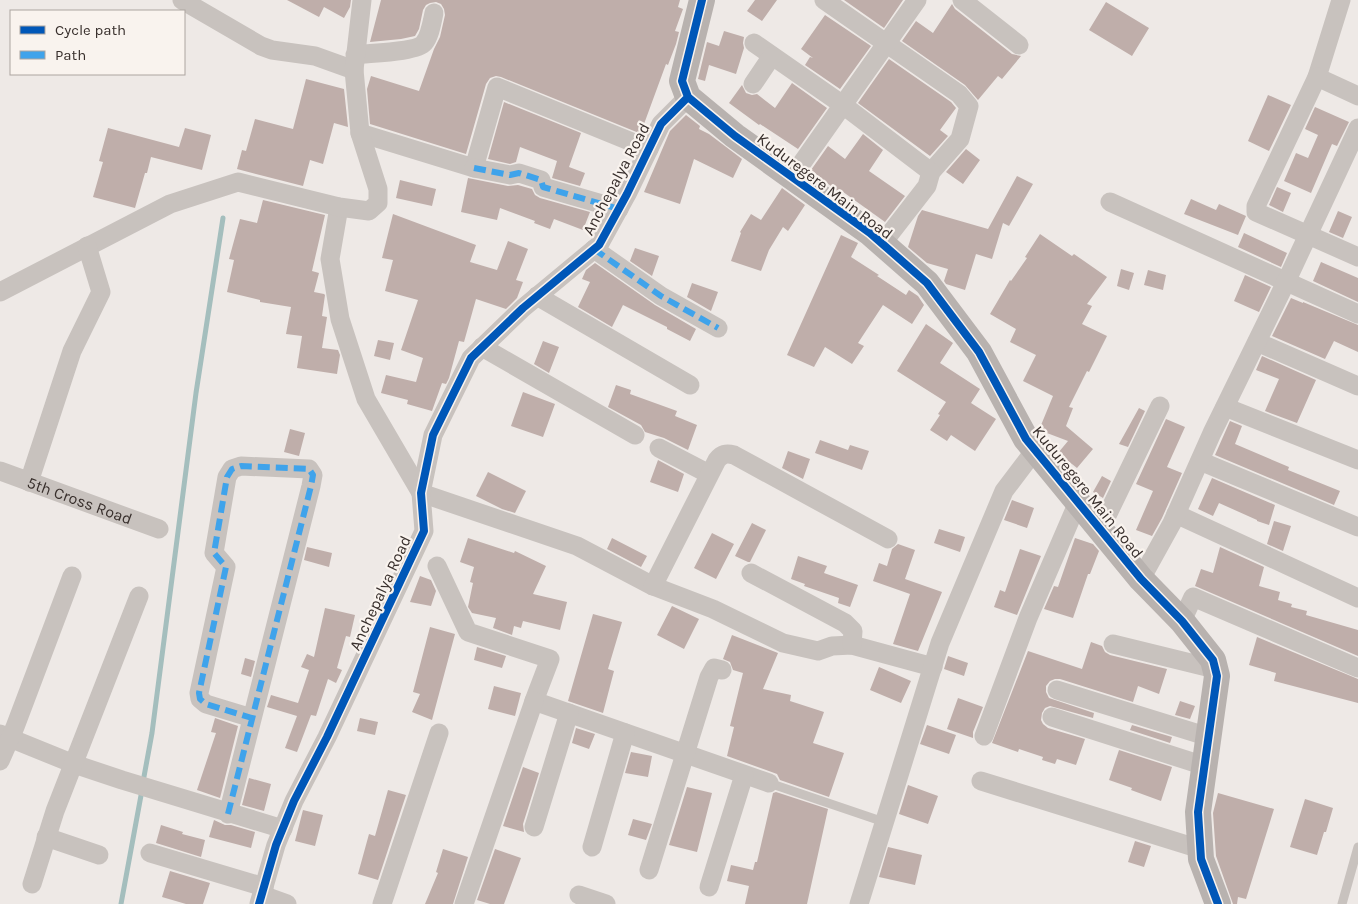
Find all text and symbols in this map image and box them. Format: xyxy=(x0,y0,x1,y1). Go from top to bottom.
legend xyxy=(10,10,185,75)
text: Cycle path xyxy=(55,21,126,39)
text: Path xyxy=(55,46,86,64)
street label: Anchepalya Road xyxy=(578,120,654,238)
street label: Kuduregere Main Road xyxy=(753,129,897,243)
street label: Kuduregere Main Road xyxy=(1029,422,1147,562)
street label: 5th Cross Road xyxy=(25,472,135,528)
street label: Anchepalya Road xyxy=(345,533,415,653)

